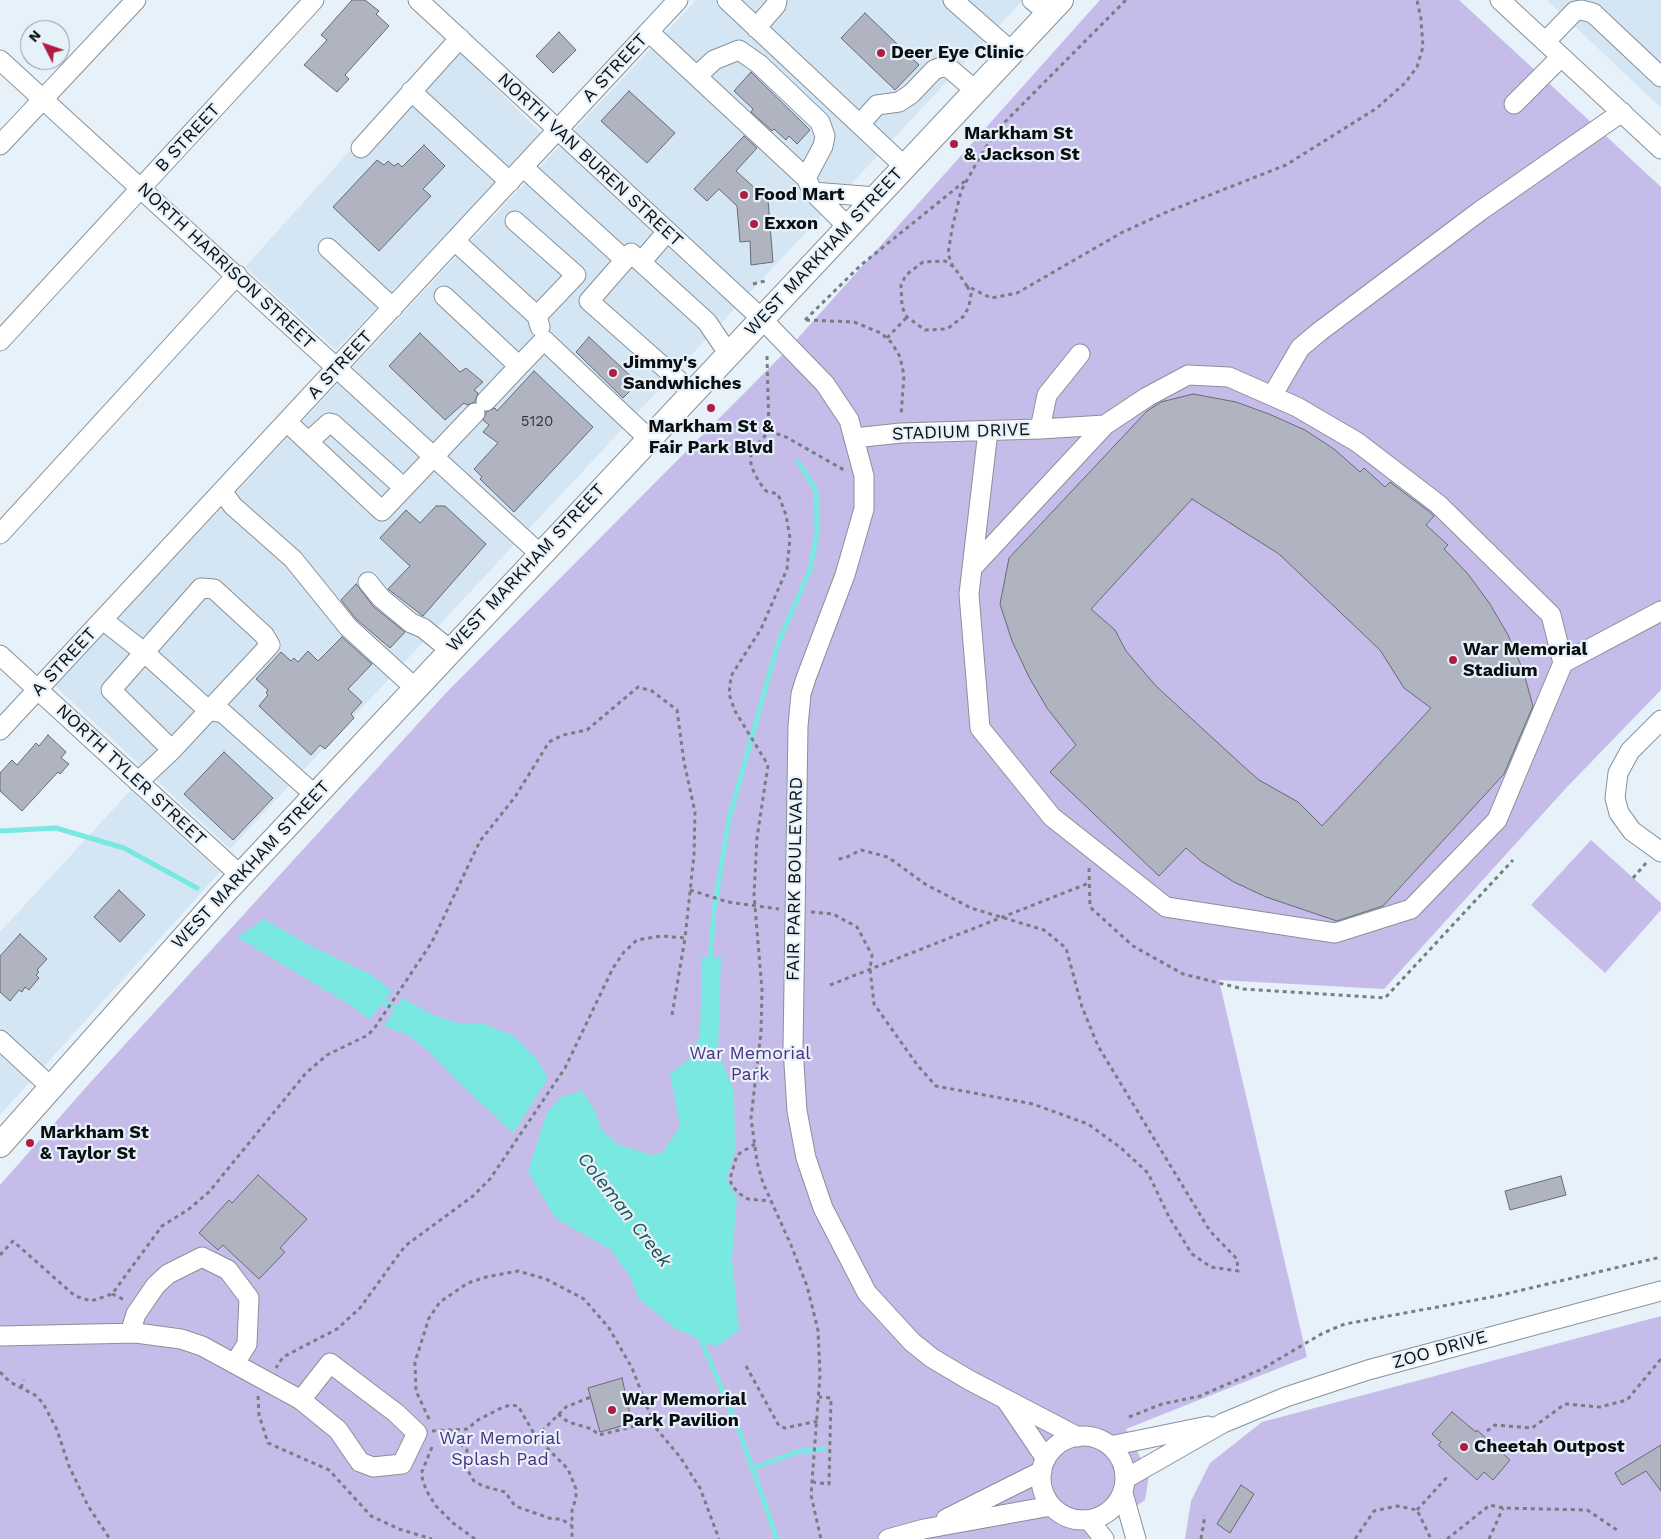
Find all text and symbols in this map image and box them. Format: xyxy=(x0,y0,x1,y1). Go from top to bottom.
north arrow xyxy=(20,20,70,70)
text: N xyxy=(25,27,44,45)
street label: A STREET xyxy=(578,29,652,107)
place label: Deer Eye Clinic xyxy=(891,42,1024,64)
marker: Deer Eye Clinic xyxy=(875,47,887,59)
street label: NORTH VAN BUREN STREET xyxy=(493,68,687,252)
street label: B STREET xyxy=(151,99,225,177)
place label: Markham St & Jackson St xyxy=(964,123,1080,166)
marker: Markham St & Jackson St xyxy=(948,138,960,150)
street label: WEST MARKHAM STREET xyxy=(740,163,908,341)
street label: NORTH HARRISON STREET xyxy=(133,178,319,354)
place label: Food Mart xyxy=(754,184,844,206)
marker: Food Mart xyxy=(738,189,750,201)
place label: Exxon xyxy=(764,213,818,235)
marker: Exxon xyxy=(748,218,760,230)
street label: A STREET xyxy=(303,326,377,404)
place label: Jimmy's Sandwhiches xyxy=(623,352,741,394)
marker: Jimmy's Sandwhiches xyxy=(607,367,619,379)
marker: Markham St & Fair Park Blvd xyxy=(705,402,717,414)
house number: 5120 xyxy=(521,413,553,431)
place label: Markham St & Fair Park Blvd xyxy=(648,416,774,458)
street label: STADIUM DRIVE xyxy=(892,419,1030,445)
street label: WEST MARKHAM STREET xyxy=(442,479,610,657)
street label: A STREET xyxy=(27,623,101,701)
place label: War Memorial Stadium xyxy=(1463,639,1587,682)
marker: War Memorial Stadium xyxy=(1447,654,1459,666)
street label: NORTH TYLER STREET xyxy=(51,700,211,850)
street label: WEST MARKHAM STREET xyxy=(167,776,335,954)
street label: FAIR PARK BOULEVARD xyxy=(782,777,808,981)
park label: War Memorial Park xyxy=(689,1043,811,1086)
place label: Markham St & Taylor St xyxy=(40,1122,149,1164)
marker: Markham St & Taylor St xyxy=(24,1137,36,1149)
water label: Coleman Creek xyxy=(572,1148,676,1272)
street label: ZOO DRIVE xyxy=(1390,1326,1490,1374)
place label: War Memorial Park Pavilion xyxy=(622,1389,746,1432)
marker: War Memorial Park Pavilion xyxy=(606,1404,618,1416)
park label: War Memorial Splash Pad xyxy=(439,1428,561,1470)
place label: Cheetah Outpost xyxy=(1474,1436,1625,1458)
marker: Cheetah Outpost xyxy=(1458,1441,1470,1453)

